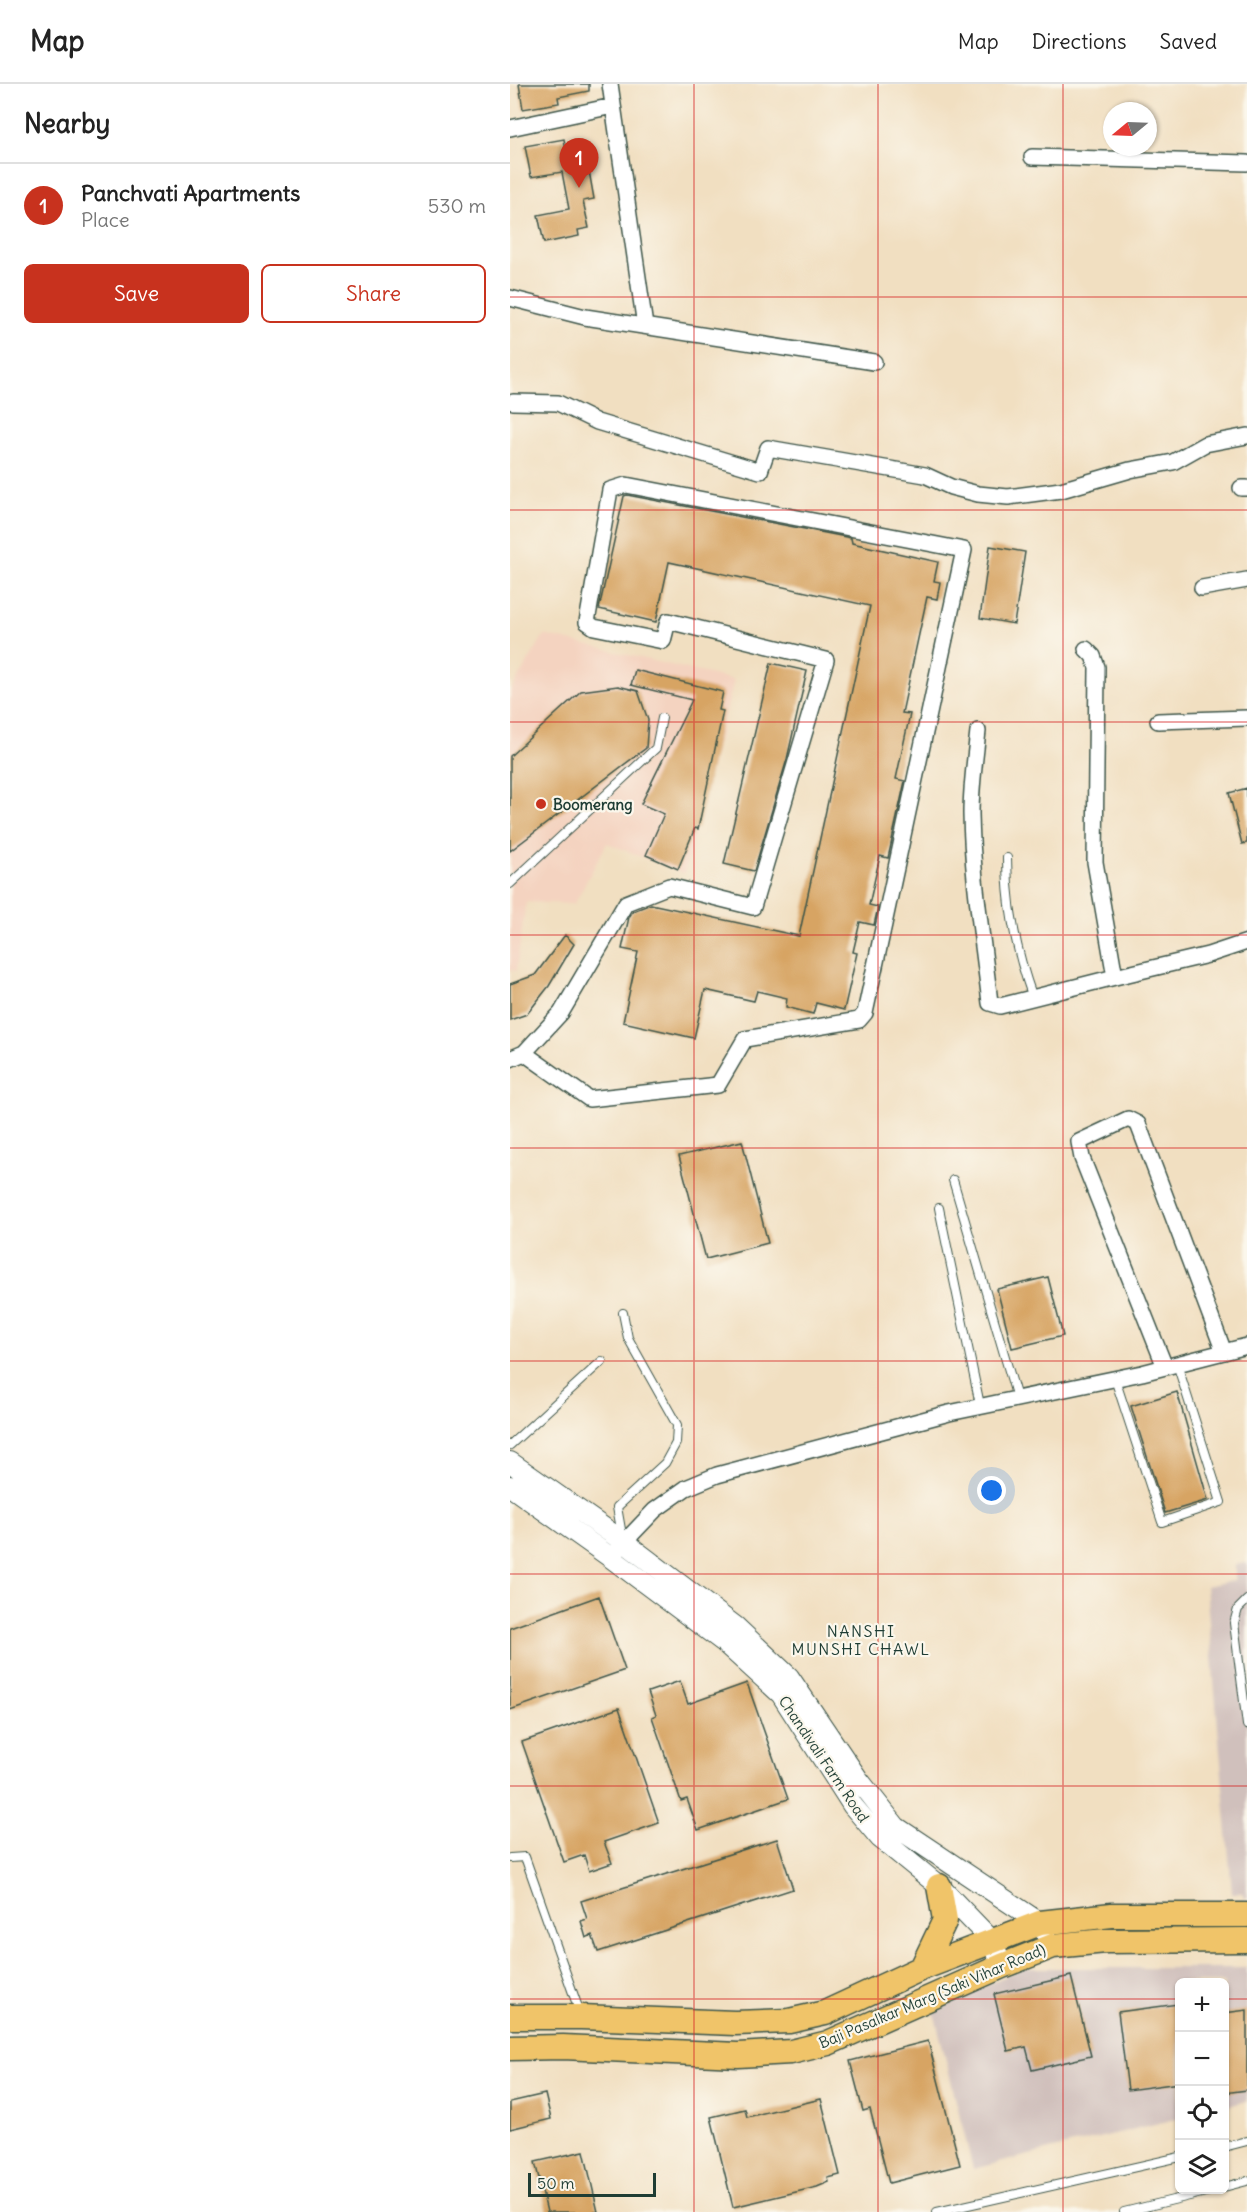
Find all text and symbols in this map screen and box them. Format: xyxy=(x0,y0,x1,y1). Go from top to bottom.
text: Map xyxy=(30,23,84,59)
text: Map xyxy=(958,28,999,55)
text: Directions xyxy=(1032,28,1126,55)
text: Saved xyxy=(1159,28,1217,55)
north arrow xyxy=(1103,102,1157,156)
text: Nearby xyxy=(24,107,110,140)
pin: 1 xyxy=(560,138,598,188)
text: Panchvati Apartments xyxy=(81,179,300,207)
text: 1 xyxy=(40,193,47,218)
text: 530 m xyxy=(428,193,486,218)
text: Place xyxy=(81,207,129,232)
button: Save xyxy=(24,264,249,323)
button: Share xyxy=(261,264,486,323)
place label: Boomerang xyxy=(553,795,633,815)
marker: Boomerang xyxy=(534,797,548,811)
your location xyxy=(977,1476,1006,1505)
district label: NANSHI MUNSHI CHAWL xyxy=(791,1621,931,1659)
street label: Chandivali Farm Road xyxy=(775,1692,873,1826)
street label: Baji Pasalkar Marg (Saki Vihar Road) xyxy=(816,1940,1048,2052)
map controls xyxy=(1175,1978,1229,2194)
button: + xyxy=(1175,1978,1229,2032)
button: − xyxy=(1175,2032,1229,2086)
button: locate xyxy=(1175,2086,1229,2140)
button: layers xyxy=(1175,2140,1229,2194)
scale bar xyxy=(528,2170,656,2198)
text: 50 m xyxy=(537,2173,575,2193)

